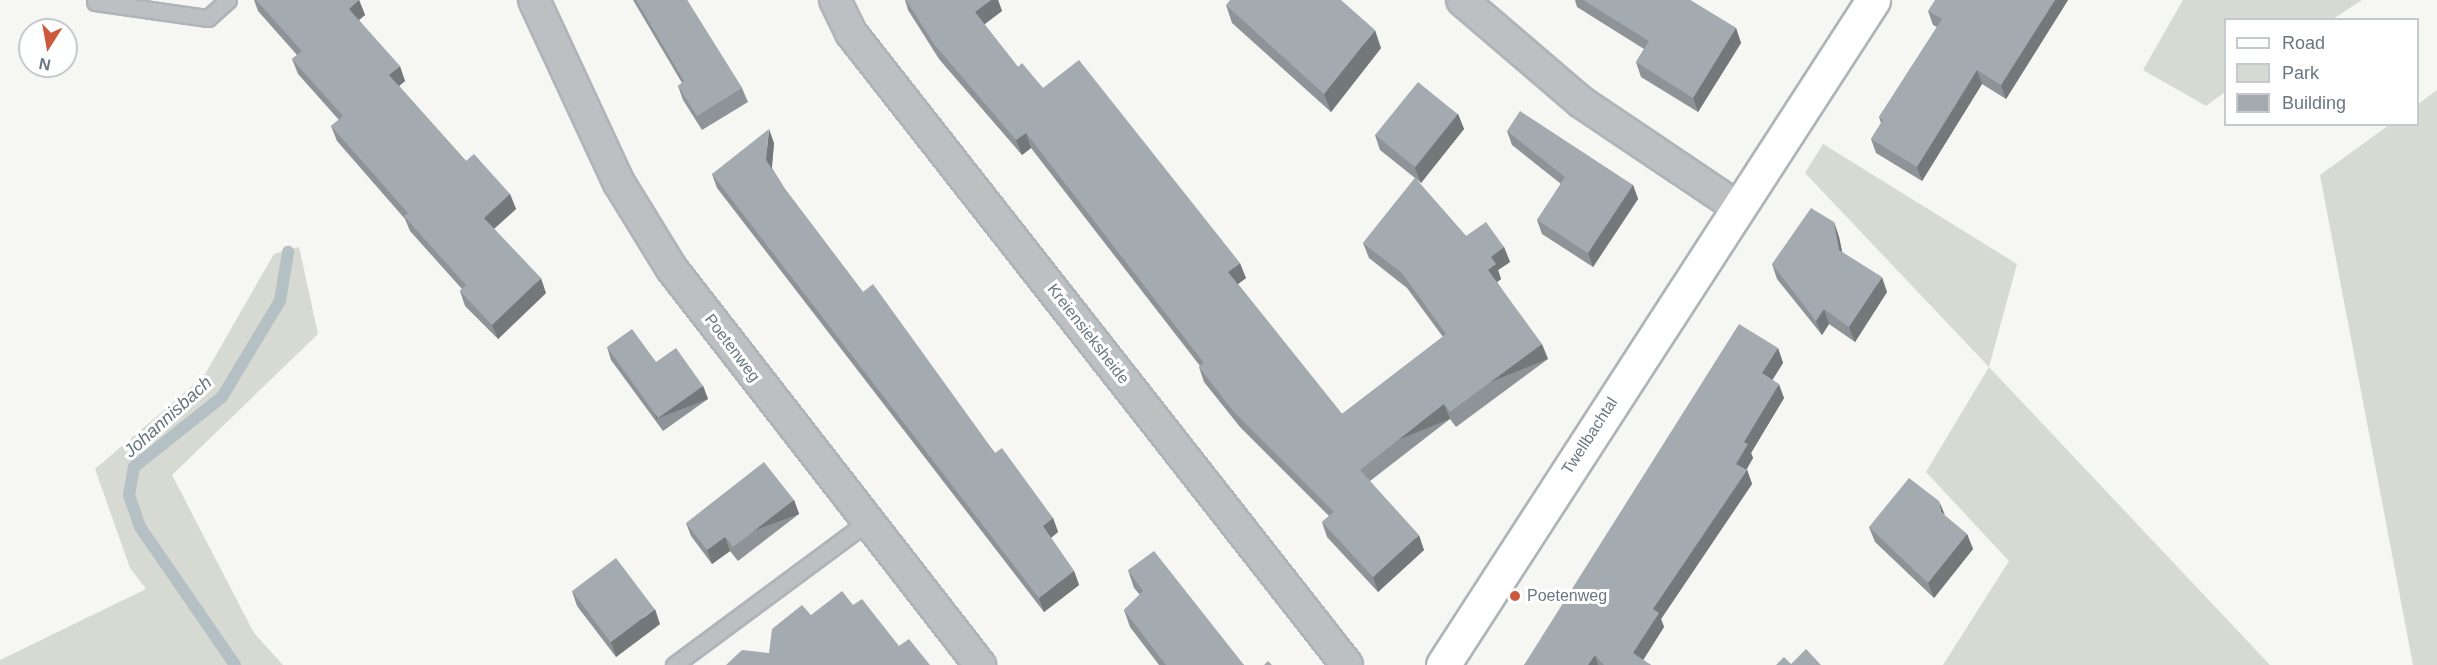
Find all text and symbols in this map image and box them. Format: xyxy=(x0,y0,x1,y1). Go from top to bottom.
north arrow xyxy=(18,18,78,78)
legend xyxy=(2224,18,2419,126)
text: Road xyxy=(2282,33,2325,53)
text: N xyxy=(38,55,52,74)
text: Park xyxy=(2282,63,2319,83)
text: Building xyxy=(2282,93,2346,113)
street label: Kreiensieksheide xyxy=(1043,280,1133,388)
street label: Poetenweg xyxy=(700,310,764,386)
water label: Johannisbach xyxy=(119,372,217,462)
street label: Twellbachtal xyxy=(1558,394,1622,478)
place label: Poetenweg xyxy=(1527,586,1607,606)
marker: Poetenweg xyxy=(1508,589,1522,603)

